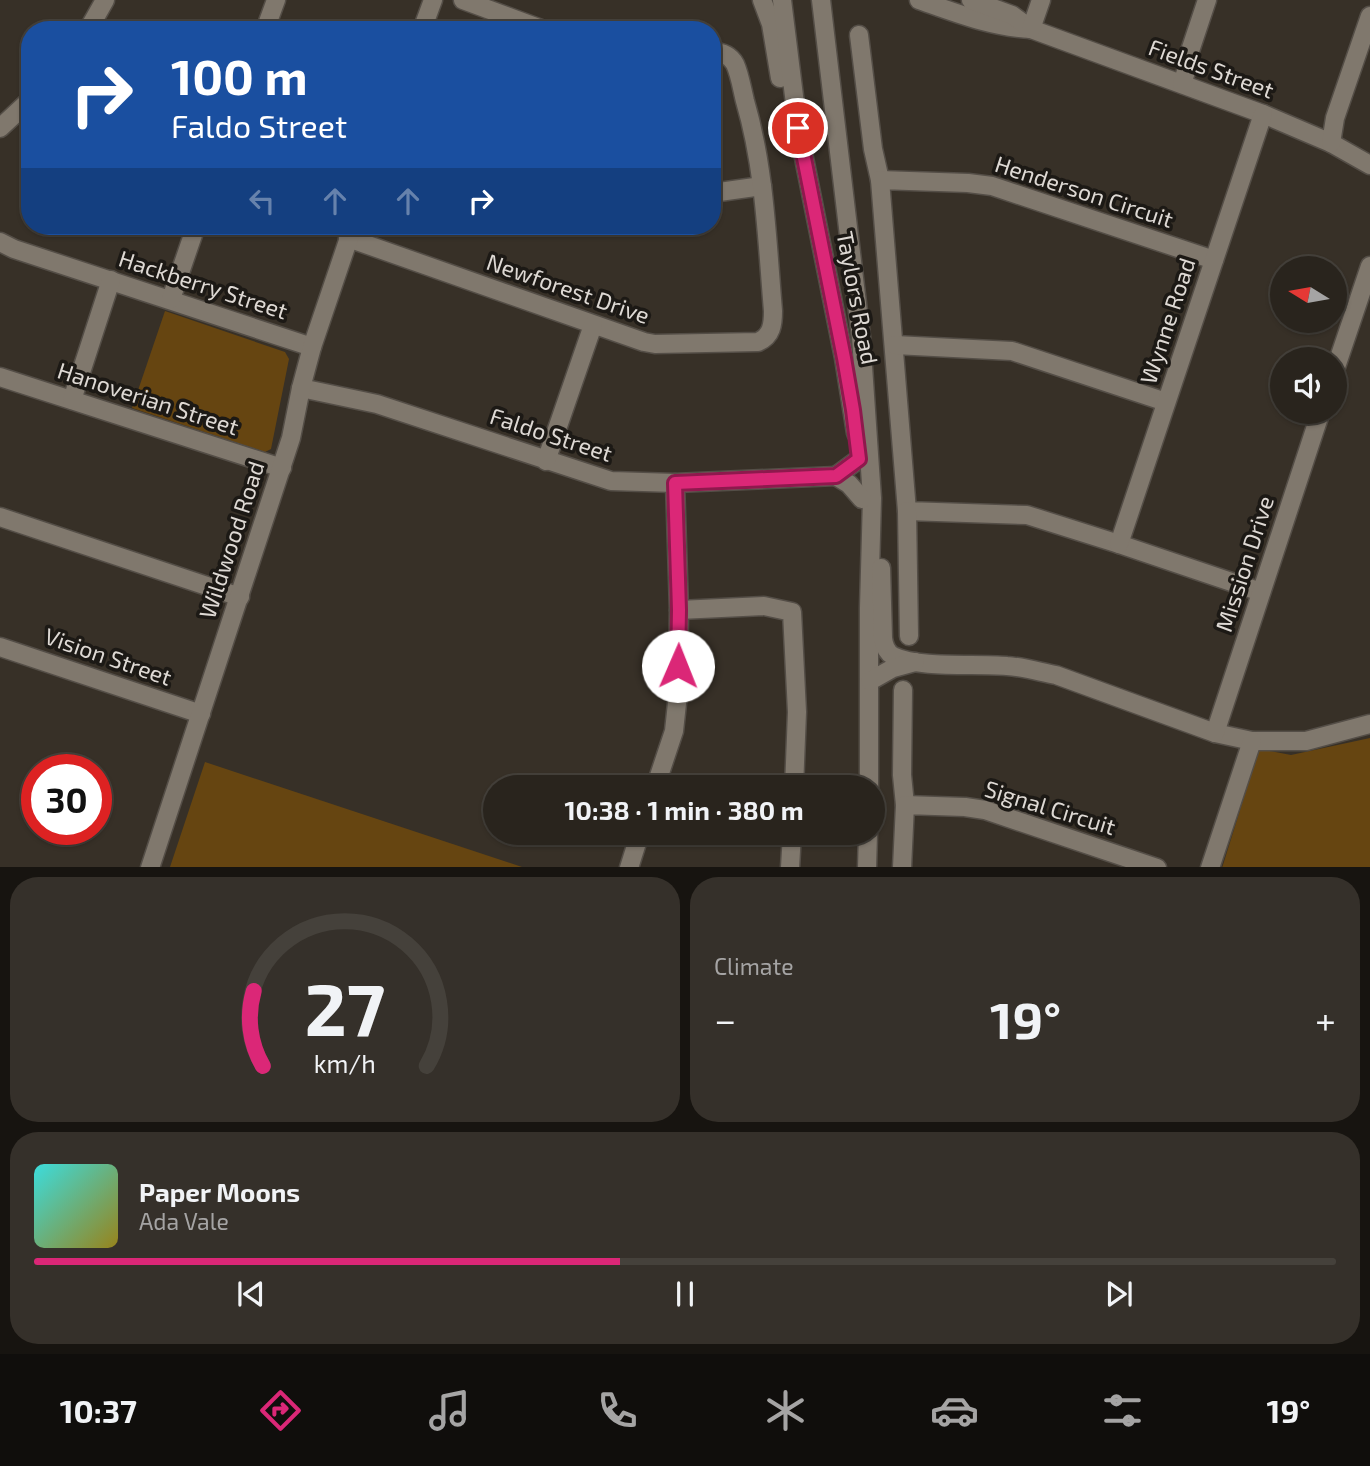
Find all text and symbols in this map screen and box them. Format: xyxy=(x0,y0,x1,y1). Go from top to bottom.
street label: Fields Street xyxy=(1145,32,1278,104)
text: 100 m xyxy=(171,46,308,105)
icon: right xyxy=(56,49,147,140)
pin xyxy=(768,98,828,158)
text: Faldo Street xyxy=(171,106,347,144)
icon: arrive xyxy=(779,109,817,147)
street label: Henderson Circuit xyxy=(992,149,1177,233)
icon: left xyxy=(243,182,281,220)
icon: ahead xyxy=(316,182,354,220)
icon: ahead xyxy=(389,182,427,220)
icon: right xyxy=(462,182,500,220)
street label: Taylors Road xyxy=(831,229,885,367)
street label: Hackberry Street xyxy=(115,244,291,325)
street label: Newforest Drive xyxy=(483,247,654,329)
street label: Wynne Road xyxy=(1133,254,1201,387)
north arrow xyxy=(1270,256,1348,332)
map controls xyxy=(1270,256,1347,424)
button: sound xyxy=(1270,347,1347,424)
street label: Hanoverian Street xyxy=(54,356,243,441)
street label: Faldo Street xyxy=(487,401,616,467)
street label: Wildwood Road xyxy=(192,457,270,622)
street label: Mission Drive xyxy=(1209,492,1279,635)
street label: Vision Street xyxy=(41,621,176,691)
position arrow xyxy=(641,629,715,703)
speed limit sign: 30 xyxy=(21,754,112,845)
street label: Signal Circuit xyxy=(981,774,1119,840)
text: 10:38 · 1 min · 380 m xyxy=(564,794,804,825)
text: Climate xyxy=(714,952,794,980)
text: 27 xyxy=(305,963,385,1051)
text: 19° xyxy=(990,987,1061,1049)
text: − xyxy=(714,996,736,1042)
text: + xyxy=(1315,996,1336,1042)
text: km/h xyxy=(314,1047,376,1077)
text: Paper Moons xyxy=(139,1176,300,1207)
text: Ada Vale xyxy=(139,1207,229,1235)
icon: previous xyxy=(232,1275,270,1313)
icon: pause xyxy=(666,1275,704,1313)
icon: next xyxy=(1100,1275,1138,1313)
icon: directions xyxy=(256,1386,305,1435)
icon: music xyxy=(425,1386,474,1435)
icon: phone xyxy=(593,1386,642,1435)
icon: climate xyxy=(761,1386,810,1435)
icon: car xyxy=(930,1386,979,1435)
icon: filters xyxy=(1098,1386,1147,1435)
text: 10:37 xyxy=(60,1391,137,1429)
text: 19° xyxy=(1267,1391,1310,1429)

